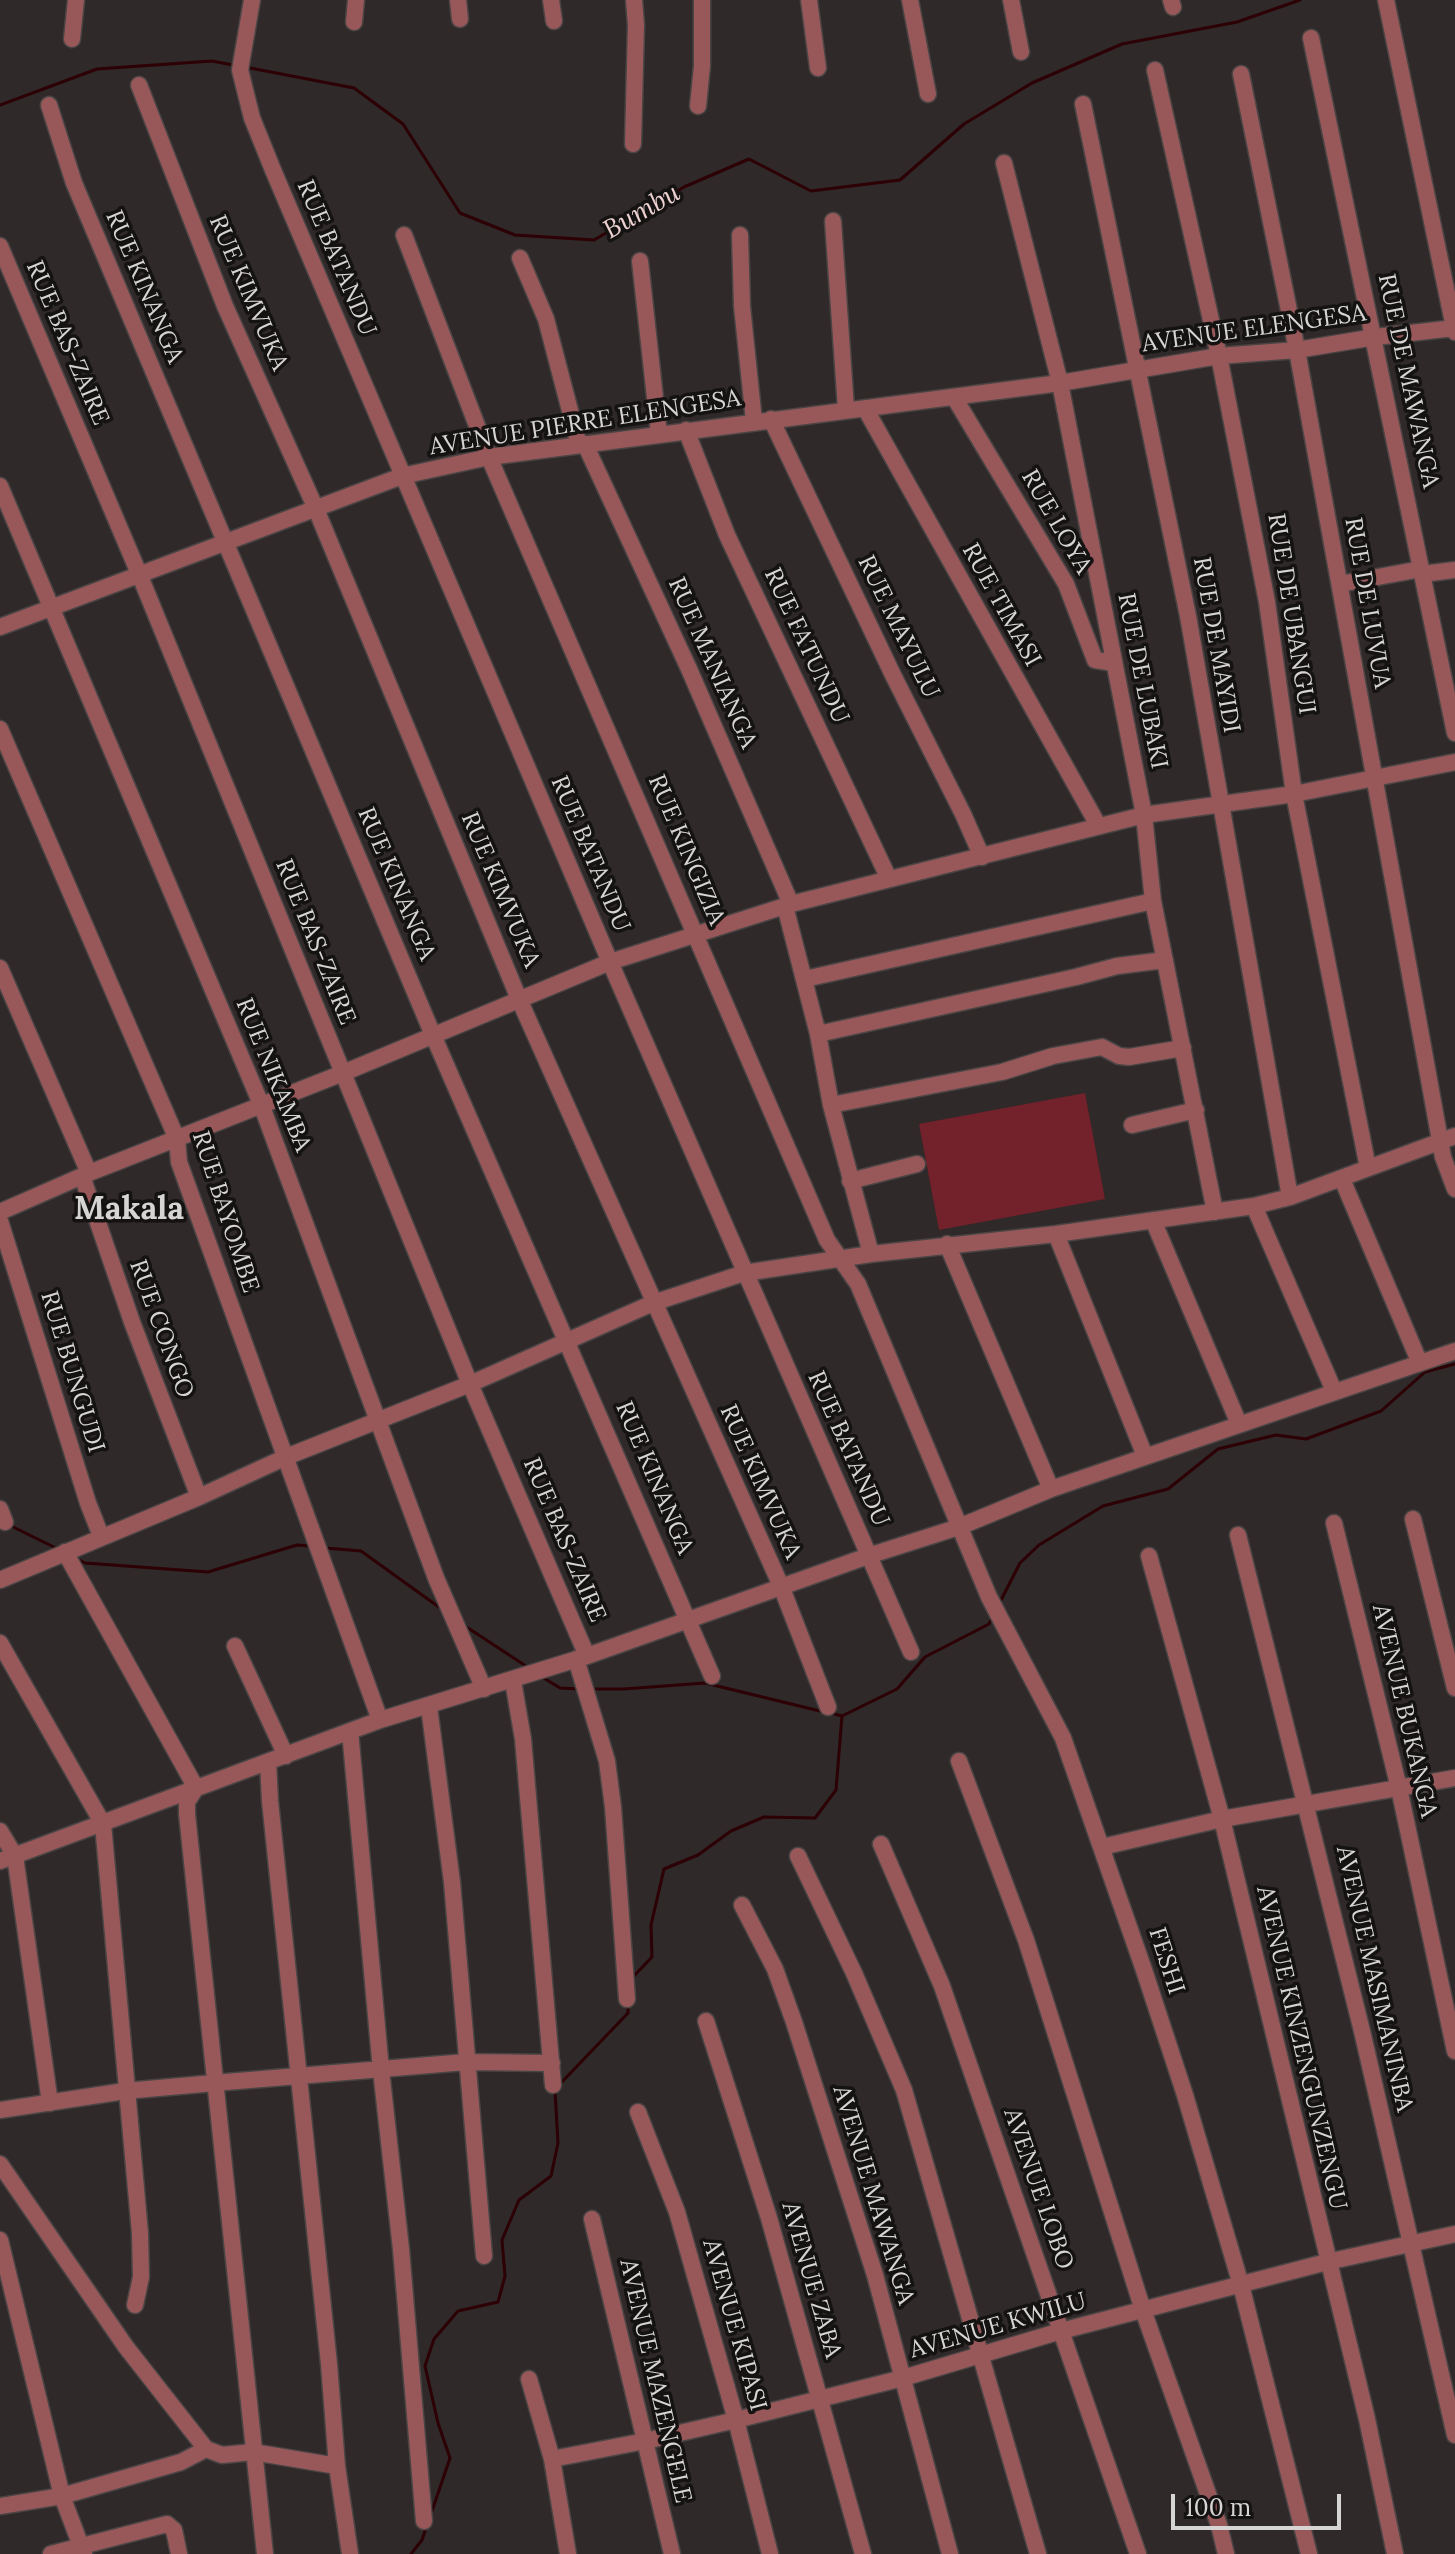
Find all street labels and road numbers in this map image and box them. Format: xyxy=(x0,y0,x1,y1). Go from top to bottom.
street label: RUE BATANDU xyxy=(290,176,382,340)
street label: RUE KINANGA xyxy=(99,206,189,368)
street label: RUE KIMVUKA xyxy=(202,211,294,375)
street label: RUE BAS-ZAIRE xyxy=(19,257,115,429)
street label: RUE DE MAWANGA xyxy=(1371,271,1445,491)
street label: AVENUE ELENGESA xyxy=(1140,299,1368,359)
street label: AVENUE PIERRE ELENGESA xyxy=(427,384,743,462)
street label: RUE LOYA xyxy=(1015,465,1097,579)
street label: RUE DE UBANGUI xyxy=(1261,512,1321,716)
street label: RUE DE LUVUA xyxy=(1338,515,1396,691)
street label: RUE TIMASI xyxy=(955,538,1047,672)
street label: RUE MAYULU xyxy=(851,551,945,703)
street label: RUE DE MAYIDI xyxy=(1186,555,1246,735)
street label: RUE FATUNDU xyxy=(757,564,855,728)
street label: RUE MANIANGA xyxy=(661,573,763,753)
street label: RUE DE LUBAKI xyxy=(1111,591,1173,771)
street label: RUE KINGIZIA xyxy=(641,770,731,930)
street label: RUE BATANDU xyxy=(544,772,636,936)
street label: RUE KINANGA xyxy=(351,803,441,965)
street label: RUE KIMVUKA xyxy=(454,808,546,972)
street label: RUE BAS-ZAIRE xyxy=(269,855,361,1029)
street label: RUE NIKAMBA xyxy=(229,994,317,1156)
street label: RUE BAYOMBE xyxy=(185,1128,265,1296)
street label: RUE CONGO xyxy=(123,1256,199,1402)
street label: RUE BUNGUDI xyxy=(34,1288,110,1456)
street label: RUE BATANDU xyxy=(801,1367,895,1531)
street label: RUE KINANGA xyxy=(609,1397,699,1559)
street label: RUE KIMVUKA xyxy=(713,1400,807,1564)
street label: RUE BAS-ZAIRE xyxy=(516,1454,612,1626)
street label: AVENUE BUKANGA xyxy=(1365,1602,1443,1820)
street label: AVENUE MASIMANINBA xyxy=(1329,1843,1419,2115)
street label: AVENUE KINZENGUNZENGU xyxy=(1250,1883,1352,2213)
street label: FESHI xyxy=(1142,1924,1190,1998)
street label: AVENUE MAWANGA xyxy=(826,2082,920,2308)
street label: AVENUE LOBO xyxy=(997,2105,1079,2273)
street label: AVENUE ZABA xyxy=(775,2199,847,2361)
street label: AVENUE KIPASI xyxy=(696,2236,772,2414)
street label: AVENUE MAZENGELE xyxy=(613,2256,697,2506)
street label: AVENUE KWILU xyxy=(906,2287,1090,2365)

